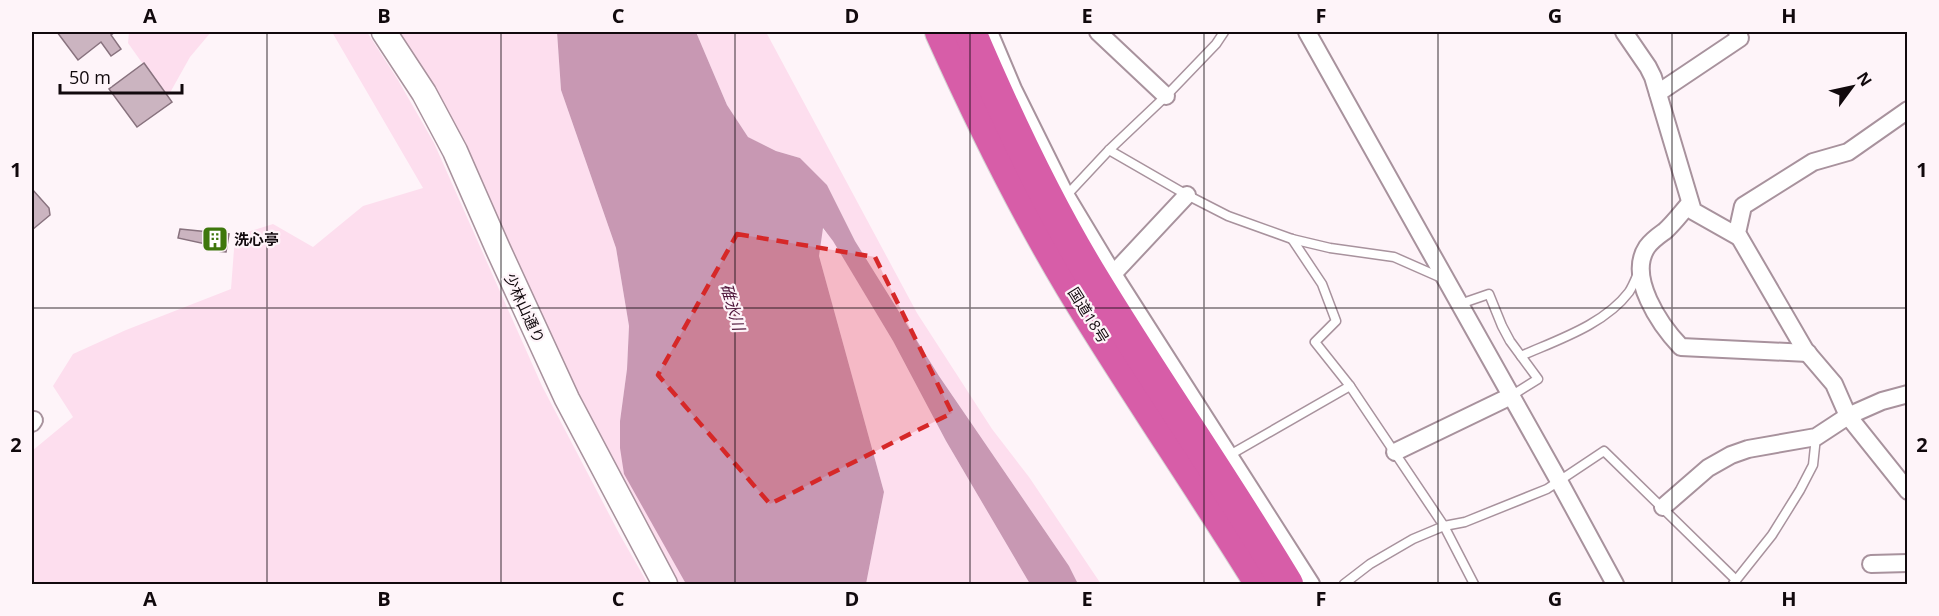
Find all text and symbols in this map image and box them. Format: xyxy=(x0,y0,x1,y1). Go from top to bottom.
text: A xyxy=(143,2,157,29)
text: B xyxy=(377,2,391,29)
text: C xyxy=(612,2,625,29)
text: D xyxy=(845,2,859,29)
text: E xyxy=(1081,2,1093,29)
text: F xyxy=(1316,2,1326,29)
text: G xyxy=(1548,2,1562,29)
text: H xyxy=(1781,2,1797,29)
scale bar xyxy=(60,57,182,95)
north arrow xyxy=(1822,57,1882,117)
text: 50 m xyxy=(69,65,111,89)
text: N xyxy=(1852,67,1877,90)
text: 1 xyxy=(10,156,22,183)
text: 1 xyxy=(1916,156,1928,183)
building icon: 洗心亭 xyxy=(200,224,230,254)
place label: 洗心亭 xyxy=(234,229,279,249)
street label: 少林山通り xyxy=(500,270,550,346)
water label: 碓氷川 xyxy=(716,281,751,335)
street label: 国道18号 xyxy=(1064,283,1114,347)
text: 2 xyxy=(10,431,22,458)
text: 2 xyxy=(1916,431,1928,458)
text: A xyxy=(143,585,157,612)
text: B xyxy=(377,585,391,612)
text: C xyxy=(612,585,625,612)
text: D xyxy=(845,585,859,612)
text: E xyxy=(1081,585,1093,612)
text: F xyxy=(1316,585,1326,612)
text: G xyxy=(1548,585,1562,612)
text: H xyxy=(1781,585,1797,612)

